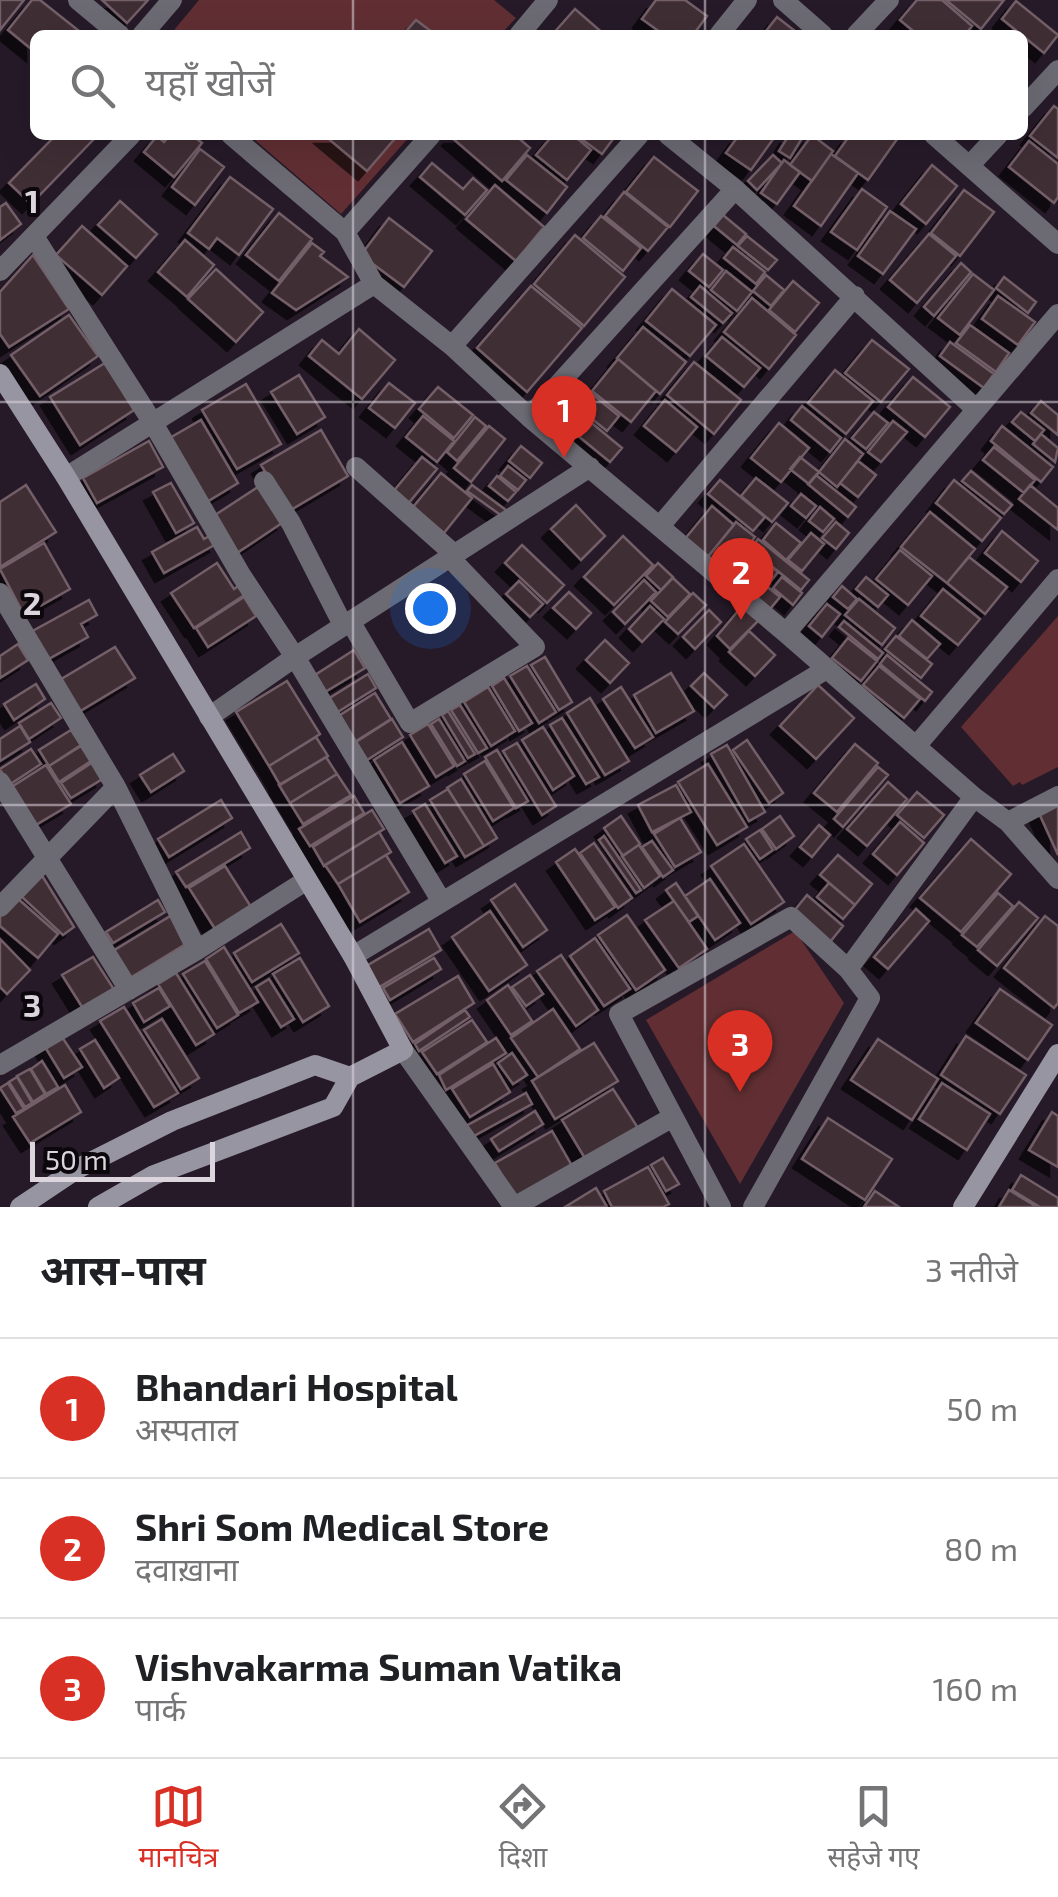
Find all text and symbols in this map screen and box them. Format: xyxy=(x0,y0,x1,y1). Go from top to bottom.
search box xyxy=(30,30,1028,140)
icon: search xyxy=(65,58,120,113)
text: यहाँ खोजें xyxy=(145,58,275,104)
text: 1 xyxy=(25,181,39,219)
pin: 1 xyxy=(532,376,596,458)
pin: 2 xyxy=(708,538,774,620)
text: 2 xyxy=(23,583,41,621)
your location xyxy=(405,583,456,634)
text: 3 xyxy=(23,985,41,1023)
pin: 3 xyxy=(708,1010,772,1092)
scale bar xyxy=(30,1137,215,1182)
text: 50 m xyxy=(45,1142,108,1176)
text: आस-पास xyxy=(40,1243,206,1293)
text: 3 नतीजे xyxy=(925,1250,1018,1288)
text: Bhandari Hospital xyxy=(135,1363,458,1409)
text: 1 xyxy=(66,1389,79,1427)
text: 50 m xyxy=(946,1389,1018,1427)
text: अस्पताल xyxy=(135,1409,238,1447)
text: Shri Som Medical Store xyxy=(135,1503,549,1549)
text: 2 xyxy=(63,1529,82,1567)
text: 80 m xyxy=(944,1529,1018,1567)
text: दवाख़ाना xyxy=(135,1549,239,1587)
text: Vishvakarma Suman Vatika xyxy=(135,1643,622,1689)
text: 3 xyxy=(63,1669,82,1707)
text: 160 m xyxy=(932,1669,1018,1707)
text: पार्क xyxy=(135,1689,186,1727)
tab: मानचित्र xyxy=(138,1779,219,1878)
tab: दिशा xyxy=(495,1779,550,1878)
tab: सहेजे गए xyxy=(827,1779,919,1878)

